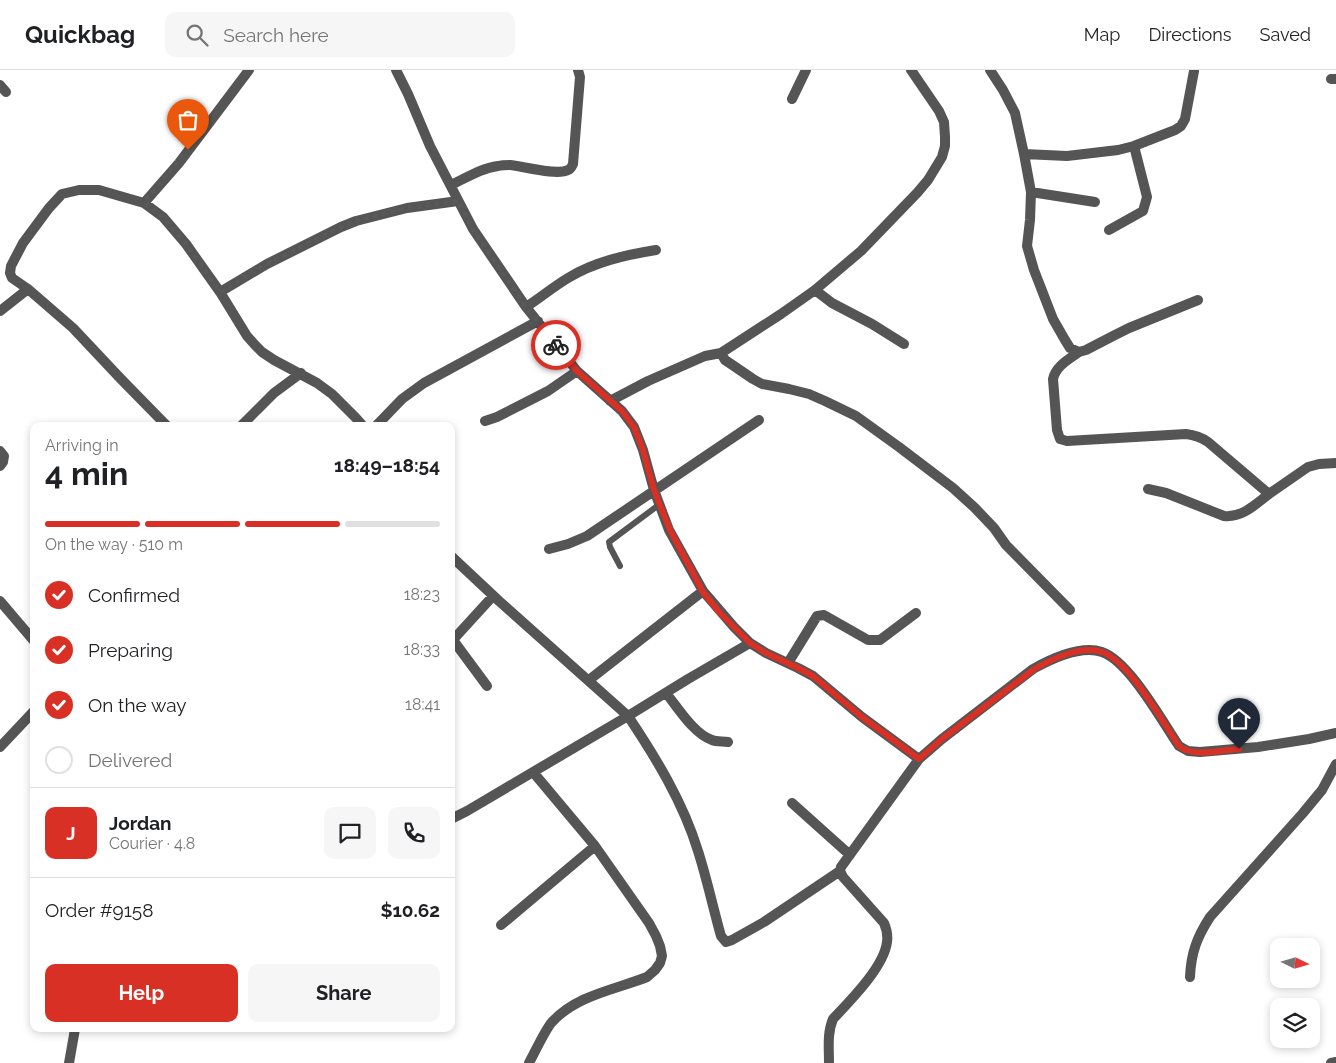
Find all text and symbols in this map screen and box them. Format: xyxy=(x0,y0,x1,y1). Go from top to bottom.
search box xyxy=(165,12,515,57)
text: Quickbag xyxy=(25,20,135,49)
icon: search xyxy=(183,21,211,49)
text: Search here xyxy=(223,24,329,46)
text: Map xyxy=(1084,24,1120,45)
text: Directions xyxy=(1148,24,1232,45)
text: Saved xyxy=(1260,24,1311,45)
pin xyxy=(167,99,209,150)
icon: bag xyxy=(174,106,202,134)
courier xyxy=(531,320,581,370)
icon: bike xyxy=(542,331,570,359)
text: Arriving in xyxy=(45,436,119,455)
text: 18:49–18:54 xyxy=(334,454,440,476)
text: 4 min xyxy=(45,455,128,492)
text: On the way · 510 m xyxy=(45,535,183,554)
icon: check xyxy=(45,581,73,609)
text: Confirmed xyxy=(88,584,180,606)
text: 18:23 xyxy=(404,585,440,604)
icon: check xyxy=(45,636,73,664)
text: Preparing xyxy=(88,639,173,661)
text: 18:33 xyxy=(404,640,440,659)
icon: check xyxy=(45,691,73,719)
text: On the way xyxy=(88,694,187,716)
text: 18:41 xyxy=(405,695,440,714)
pin xyxy=(1218,698,1260,749)
icon: home xyxy=(1225,705,1253,733)
text: Delivered xyxy=(88,749,172,771)
button: chat xyxy=(324,807,376,859)
button: phone xyxy=(388,807,440,859)
text: Jordan xyxy=(109,812,172,834)
text: J xyxy=(66,822,76,844)
text: Courier · 4.8 xyxy=(109,834,195,853)
text: Order #9158 xyxy=(45,899,153,921)
text: $10.62 xyxy=(380,899,440,921)
north arrow xyxy=(1270,938,1320,988)
map controls xyxy=(1270,938,1320,1048)
button: Help xyxy=(45,964,238,1022)
button: Share xyxy=(248,964,440,1022)
button: layers xyxy=(1270,998,1320,1048)

